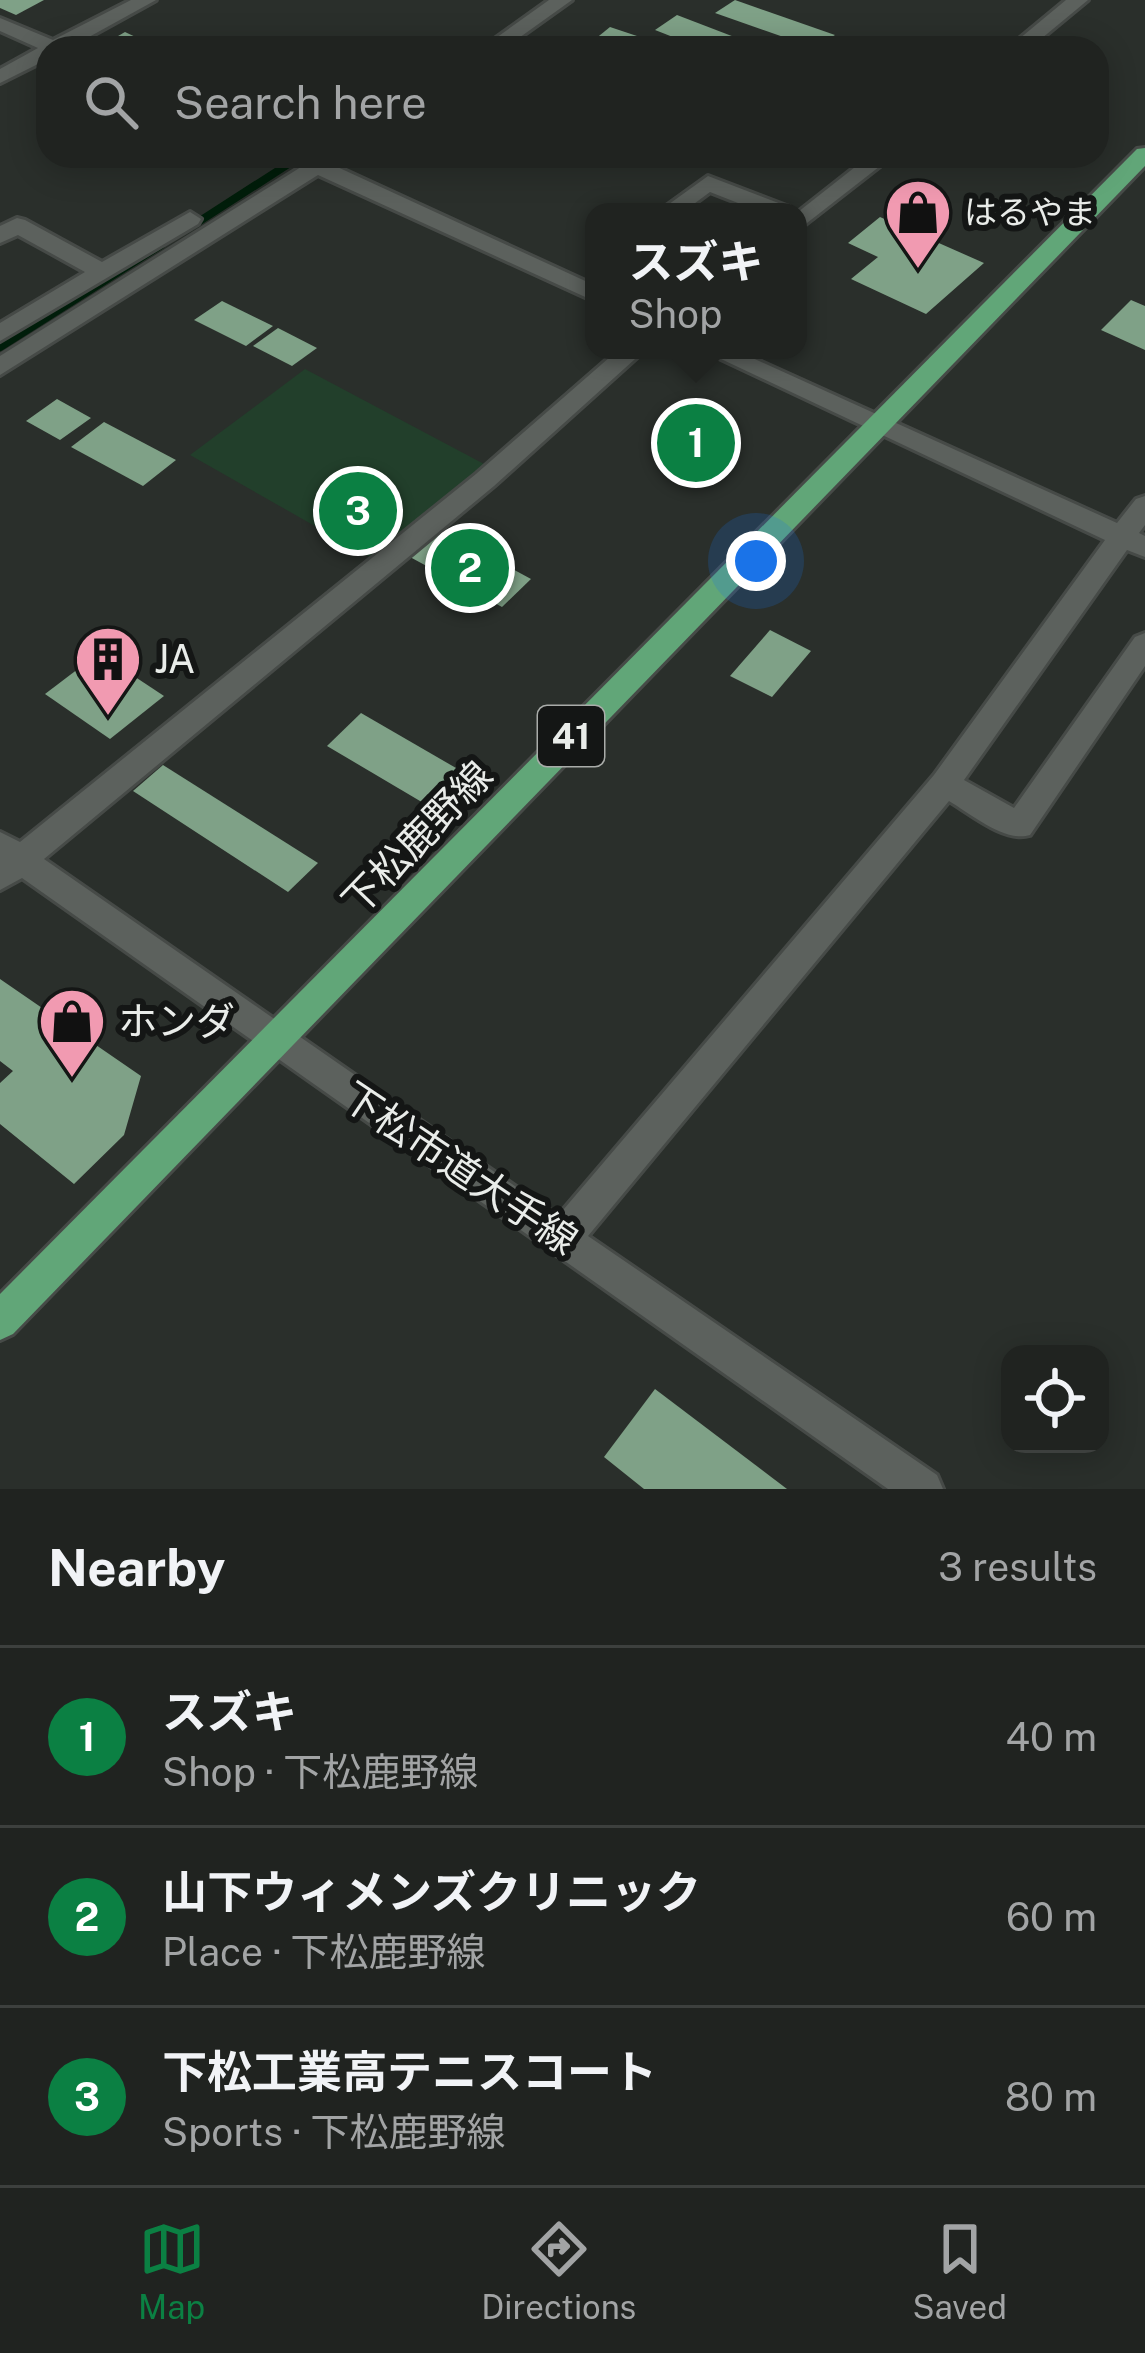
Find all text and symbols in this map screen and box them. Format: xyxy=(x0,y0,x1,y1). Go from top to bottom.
search box xyxy=(36,36,1109,168)
icon: search xyxy=(78,69,144,135)
text: Search here xyxy=(174,76,427,129)
shop icon: はるやま xyxy=(883,177,953,271)
place label: はるやま xyxy=(964,193,1096,231)
popup xyxy=(585,203,807,359)
text: スズキ xyxy=(628,235,764,288)
text: Shop xyxy=(628,291,722,337)
pin: 1 xyxy=(657,398,735,488)
pin: 3 xyxy=(319,466,397,556)
pin: 2 xyxy=(431,523,509,613)
your location xyxy=(726,531,786,591)
building icon: JA xyxy=(73,624,143,718)
place label: JA xyxy=(154,636,195,682)
road number: 41 xyxy=(538,706,604,766)
street label: 下松鹿野線 xyxy=(333,752,501,924)
shop icon: ホンダ xyxy=(37,986,107,1080)
place label: ホンダ xyxy=(118,998,235,1044)
street label: 下松市道大手線 xyxy=(334,1073,586,1263)
map controls xyxy=(1001,1345,1109,1453)
button: locate xyxy=(1001,1345,1109,1453)
text: Nearby xyxy=(48,1538,225,1597)
text: 3 results xyxy=(938,1544,1097,1590)
text: スズキ xyxy=(162,1685,297,1738)
text: 1 xyxy=(79,1714,95,1760)
text: 40 m xyxy=(1005,1714,1097,1760)
text: Shop · 下松鹿野線 xyxy=(162,1749,478,1795)
text: 山下ウィメンズクリニック xyxy=(162,1865,701,1918)
text: 2 xyxy=(75,1894,99,1940)
text: 60 m xyxy=(1006,1894,1097,1940)
text: Place · 下松鹿野線 xyxy=(162,1929,486,1975)
text: 下松工業高テニスコート xyxy=(162,2045,657,2098)
text: 3 xyxy=(74,2074,100,2120)
text: 80 m xyxy=(1005,2074,1097,2120)
text: Sports · 下松鹿野線 xyxy=(162,2109,505,2155)
tab: Map xyxy=(138,2216,205,2326)
tab: Directions xyxy=(481,2216,636,2326)
tab: Saved xyxy=(913,2216,1007,2326)

